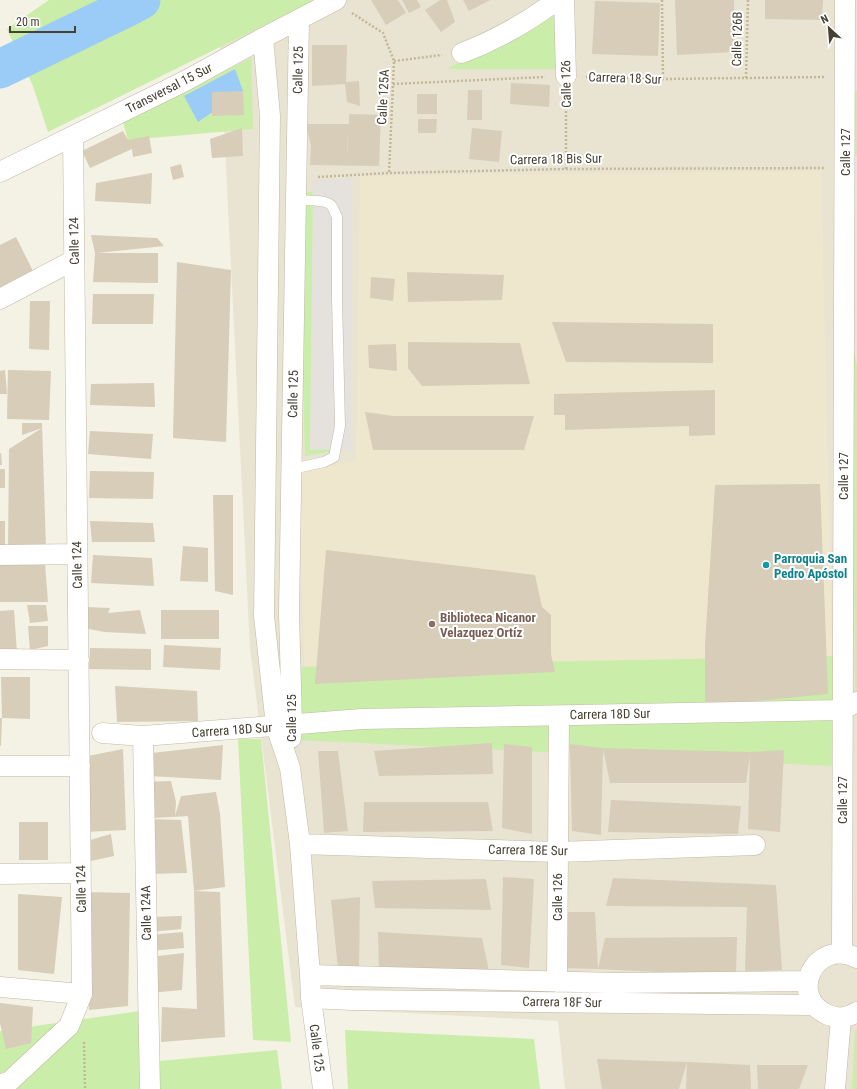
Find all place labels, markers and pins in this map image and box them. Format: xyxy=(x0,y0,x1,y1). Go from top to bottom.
place label: Parroquia San Pedro Apóstol xyxy=(774,551,847,581)
marker: Parroquia San Pedro Apóstol xyxy=(761,560,771,570)
place label: Biblioteca Nicanor Velazquez Ortíz xyxy=(440,610,537,640)
marker: Biblioteca Nicanor Velazquez Ortíz xyxy=(427,619,437,629)

